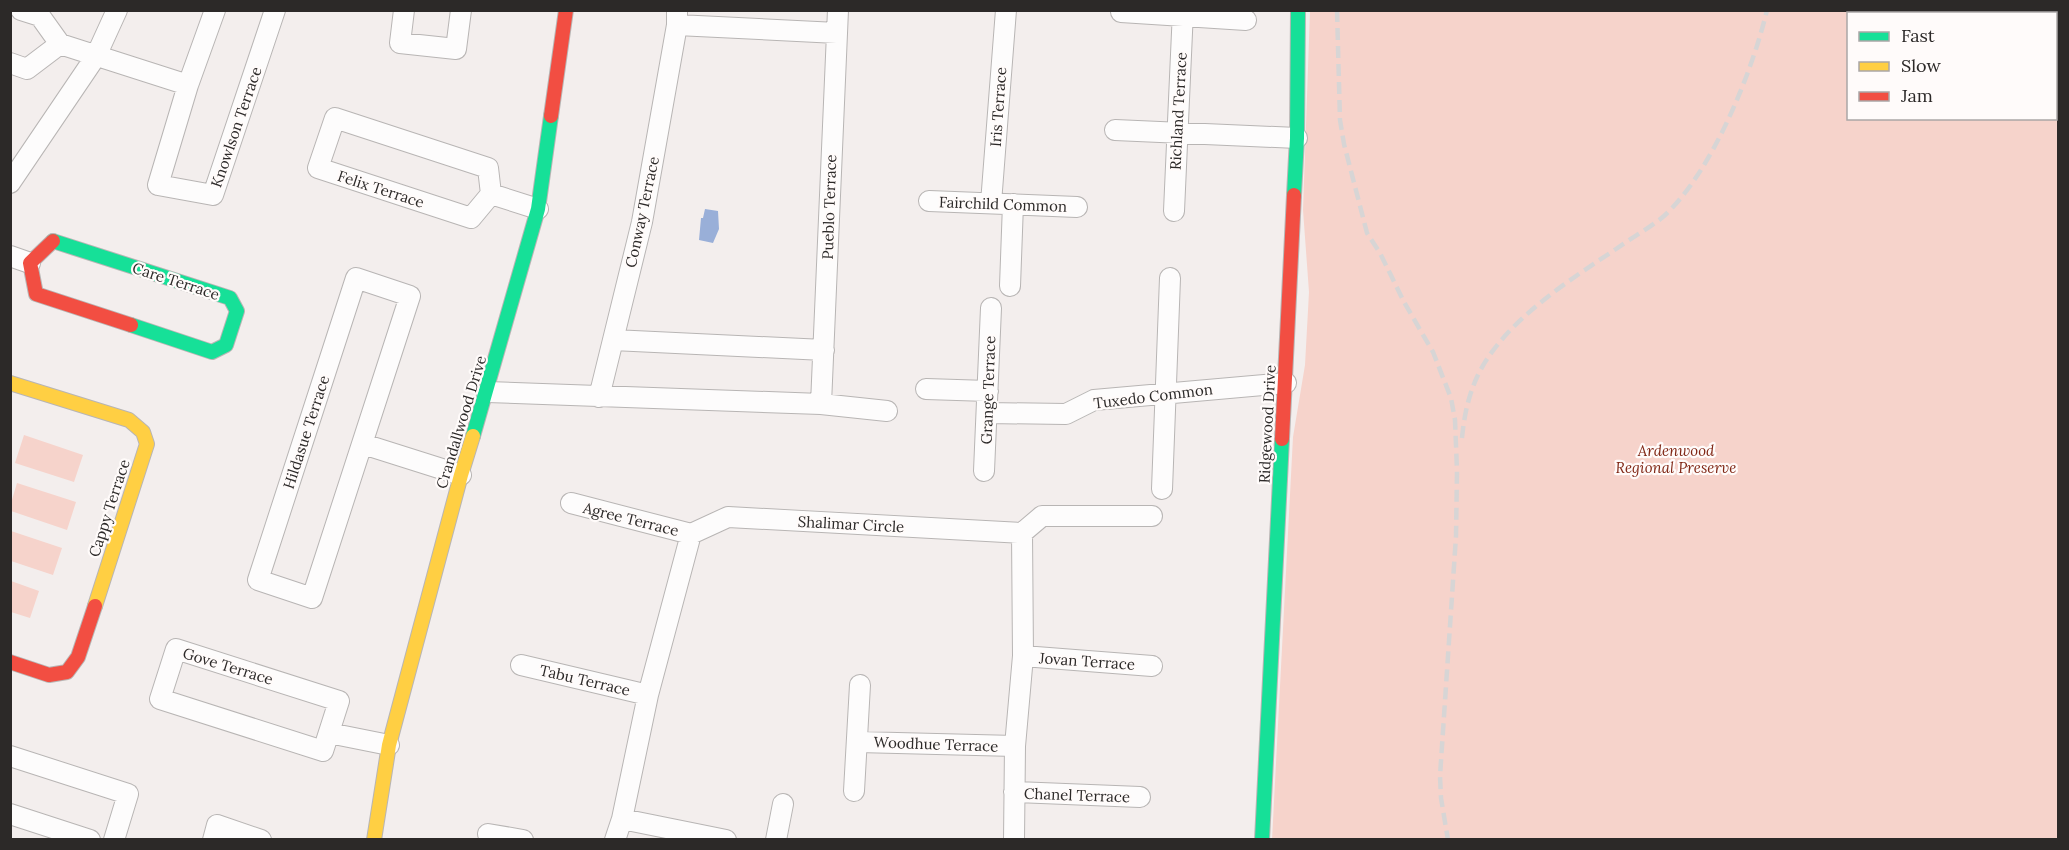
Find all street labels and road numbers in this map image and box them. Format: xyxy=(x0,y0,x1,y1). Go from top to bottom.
street label: Richland Terrace xyxy=(1165,52,1191,170)
street label: Knowlson Terrace xyxy=(206,64,266,190)
street label: Iris Terrace xyxy=(986,66,1010,148)
street label: Pueblo Terrace xyxy=(818,154,840,260)
street label: Conway Terrace xyxy=(621,155,663,269)
street label: Felix Terrace xyxy=(335,166,427,212)
street label: Fairchild Common xyxy=(939,192,1067,216)
street label: Care Terrace xyxy=(130,258,222,304)
street label: Grange Terrace xyxy=(977,335,999,445)
street label: Crandallwood Drive xyxy=(432,353,490,491)
street label: Ridgewood Drive xyxy=(1254,364,1280,484)
street label: Hildasue Terrace xyxy=(279,373,333,491)
street label: Tuxedo Common xyxy=(1092,379,1214,413)
street label: Cappy Terrace xyxy=(84,457,134,559)
street label: Agree Terrace xyxy=(580,498,681,540)
street label: Shalimar Circle xyxy=(797,512,905,536)
street label: Gove Terrace xyxy=(181,643,275,689)
street label: Jovan Terrace xyxy=(1037,648,1136,674)
street label: Tabu Terrace xyxy=(538,660,632,700)
street label: Woodhue Terrace xyxy=(873,732,999,756)
street label: Chanel Terrace xyxy=(1024,784,1130,806)

